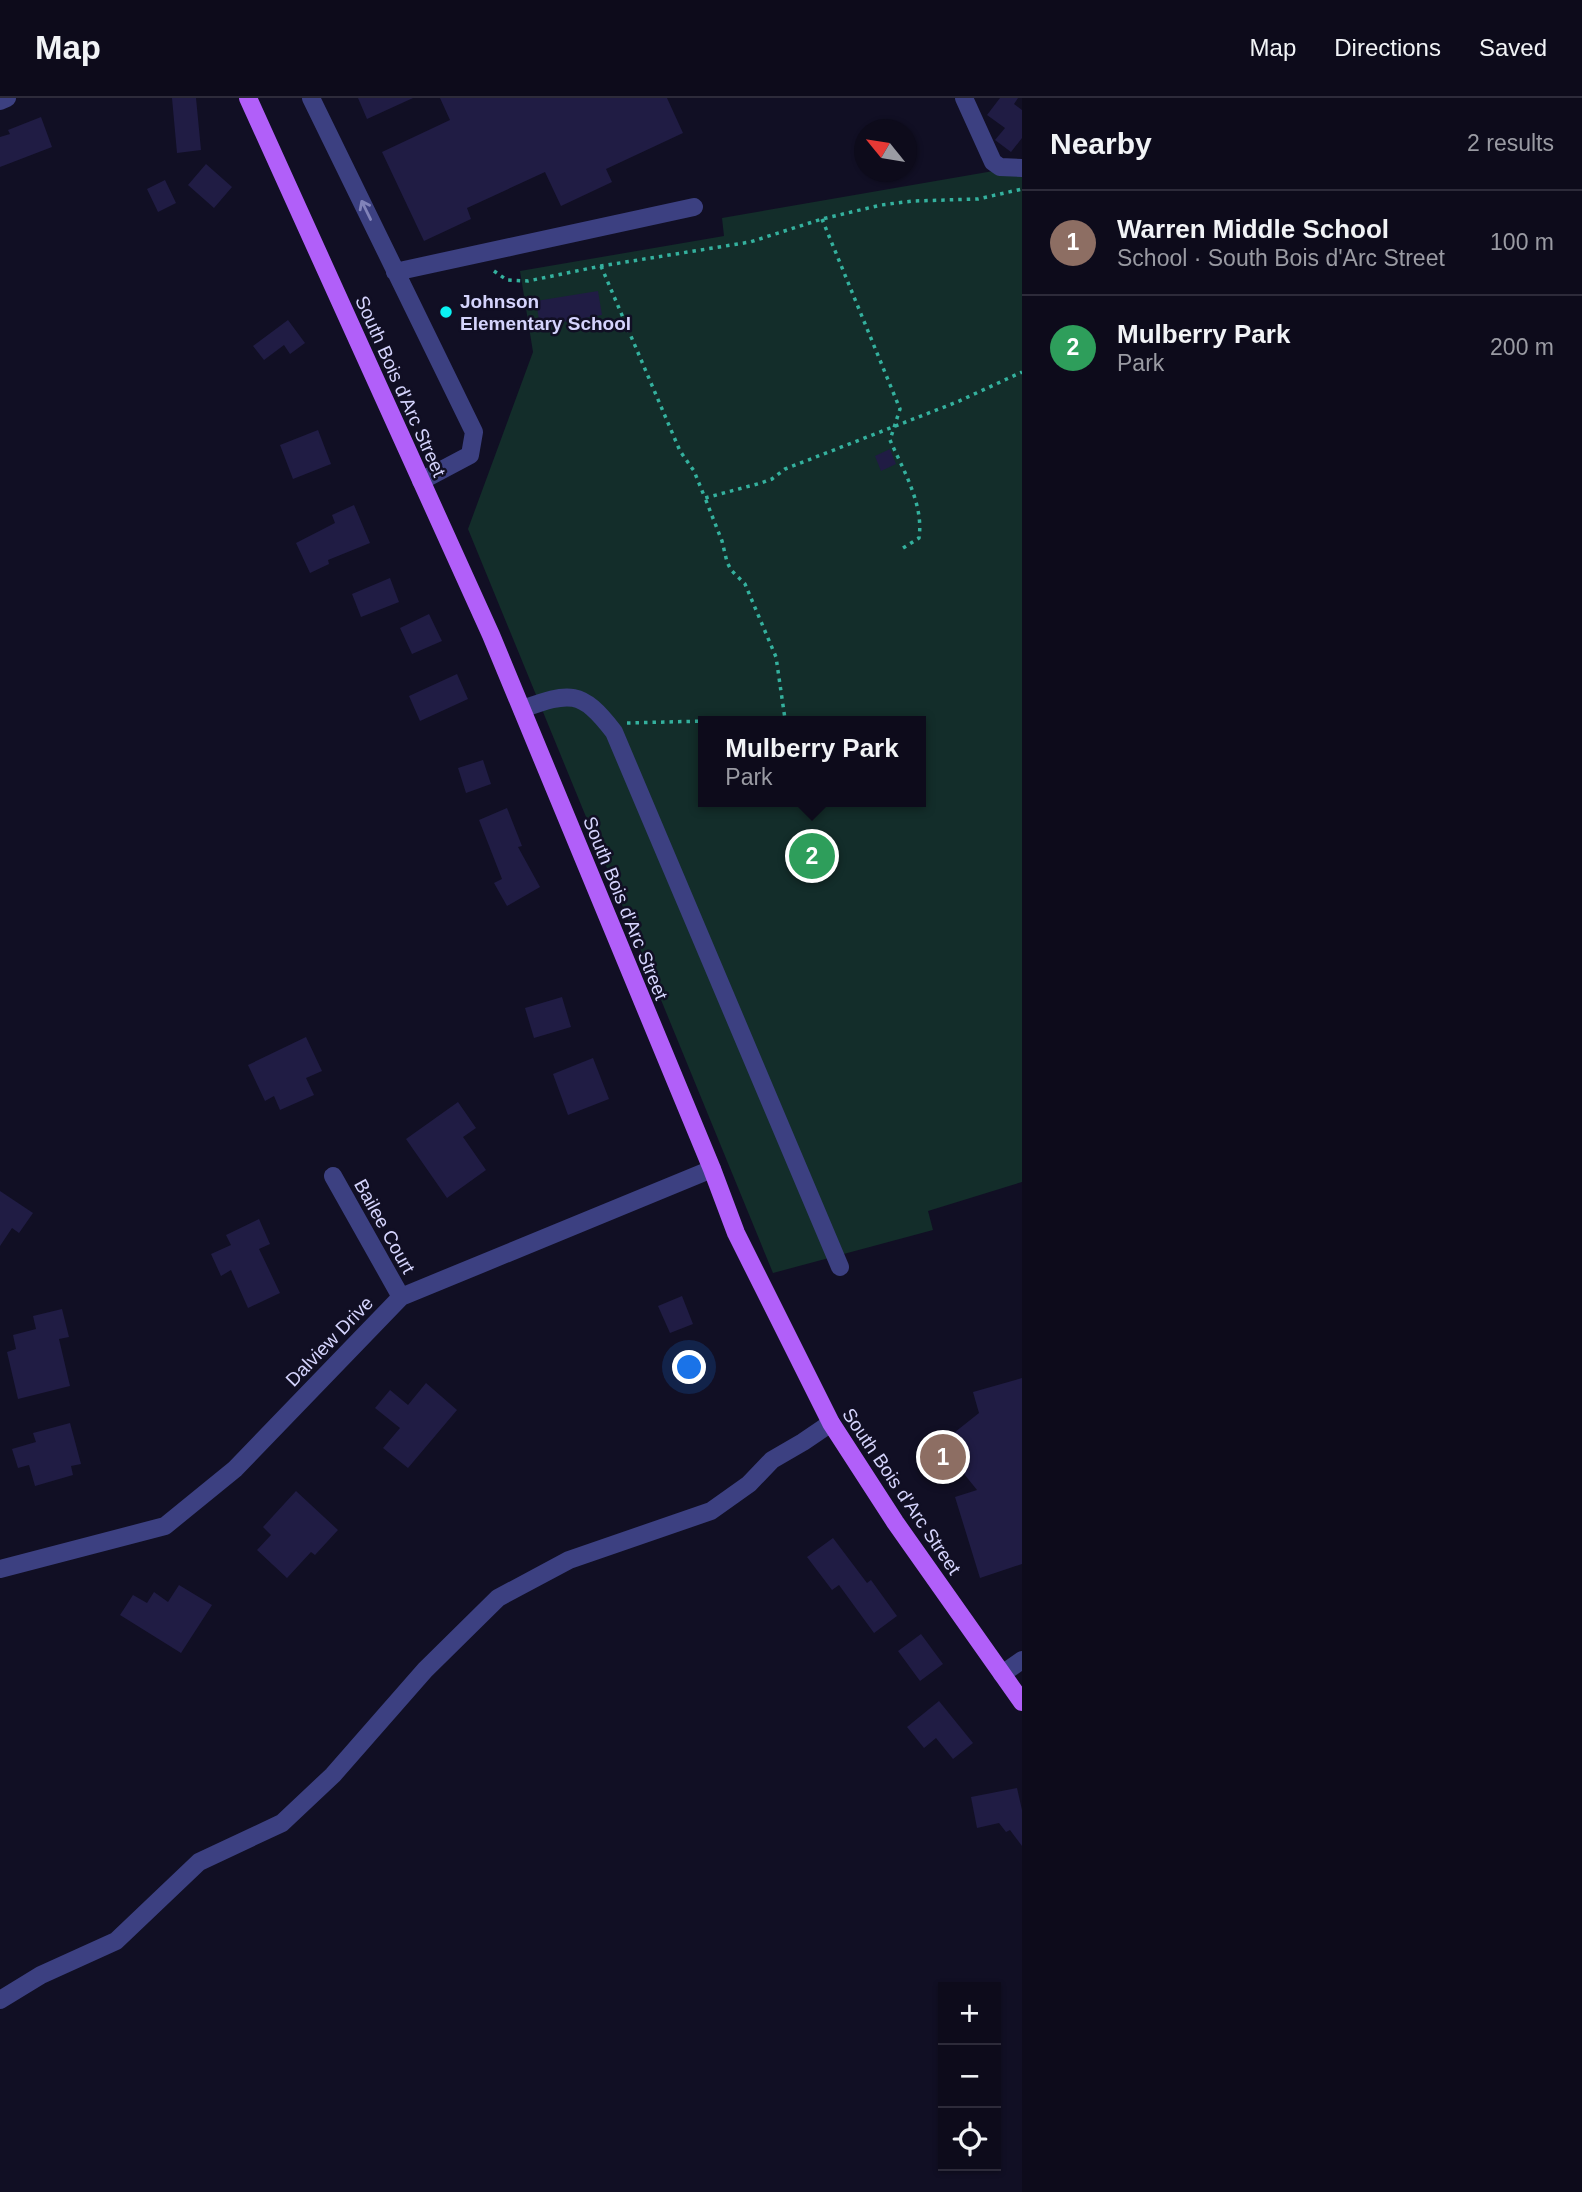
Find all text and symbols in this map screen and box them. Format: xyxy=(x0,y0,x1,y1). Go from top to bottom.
text: Map xyxy=(35,29,101,66)
text: Map xyxy=(1250,34,1296,61)
text: Directions xyxy=(1334,34,1441,61)
text: Saved xyxy=(1479,34,1547,61)
north arrow xyxy=(854,119,917,182)
text: Nearby xyxy=(1050,127,1152,160)
text: 2 results xyxy=(1467,130,1554,156)
one-way arrow xyxy=(358,200,372,221)
text: Warren Middle School xyxy=(1117,214,1389,244)
text: 1 xyxy=(1067,229,1079,255)
text: 100 m xyxy=(1490,229,1554,255)
text: School · South Bois d'Arc Street xyxy=(1117,245,1445,271)
place label: Johnson Elementary School xyxy=(460,291,631,334)
street label: South Bois d'Arc Street xyxy=(351,292,450,481)
marker: Johnson Elementary School xyxy=(438,304,454,320)
text: Mulberry Park xyxy=(1117,319,1290,349)
text: 2 xyxy=(1067,334,1079,360)
text: 200 m xyxy=(1490,334,1554,360)
text: Park xyxy=(1117,350,1164,376)
popup xyxy=(698,716,926,807)
text: Mulberry Park xyxy=(725,733,899,763)
text: Park xyxy=(725,764,773,790)
street label: South Bois d'Arc Street xyxy=(579,813,672,1004)
pin: 2 xyxy=(789,830,835,882)
street label: Bailee Court xyxy=(350,1175,419,1278)
street label: Dalview Drive xyxy=(281,1292,377,1390)
your location xyxy=(672,1350,706,1384)
street label: South Bois d'Arc Street xyxy=(838,1404,965,1579)
pin: 1 xyxy=(920,1431,966,1483)
map controls xyxy=(938,1982,1001,2171)
button: + xyxy=(938,1982,1001,2045)
button: − xyxy=(938,2045,1001,2108)
button: locate xyxy=(938,2108,1001,2171)

